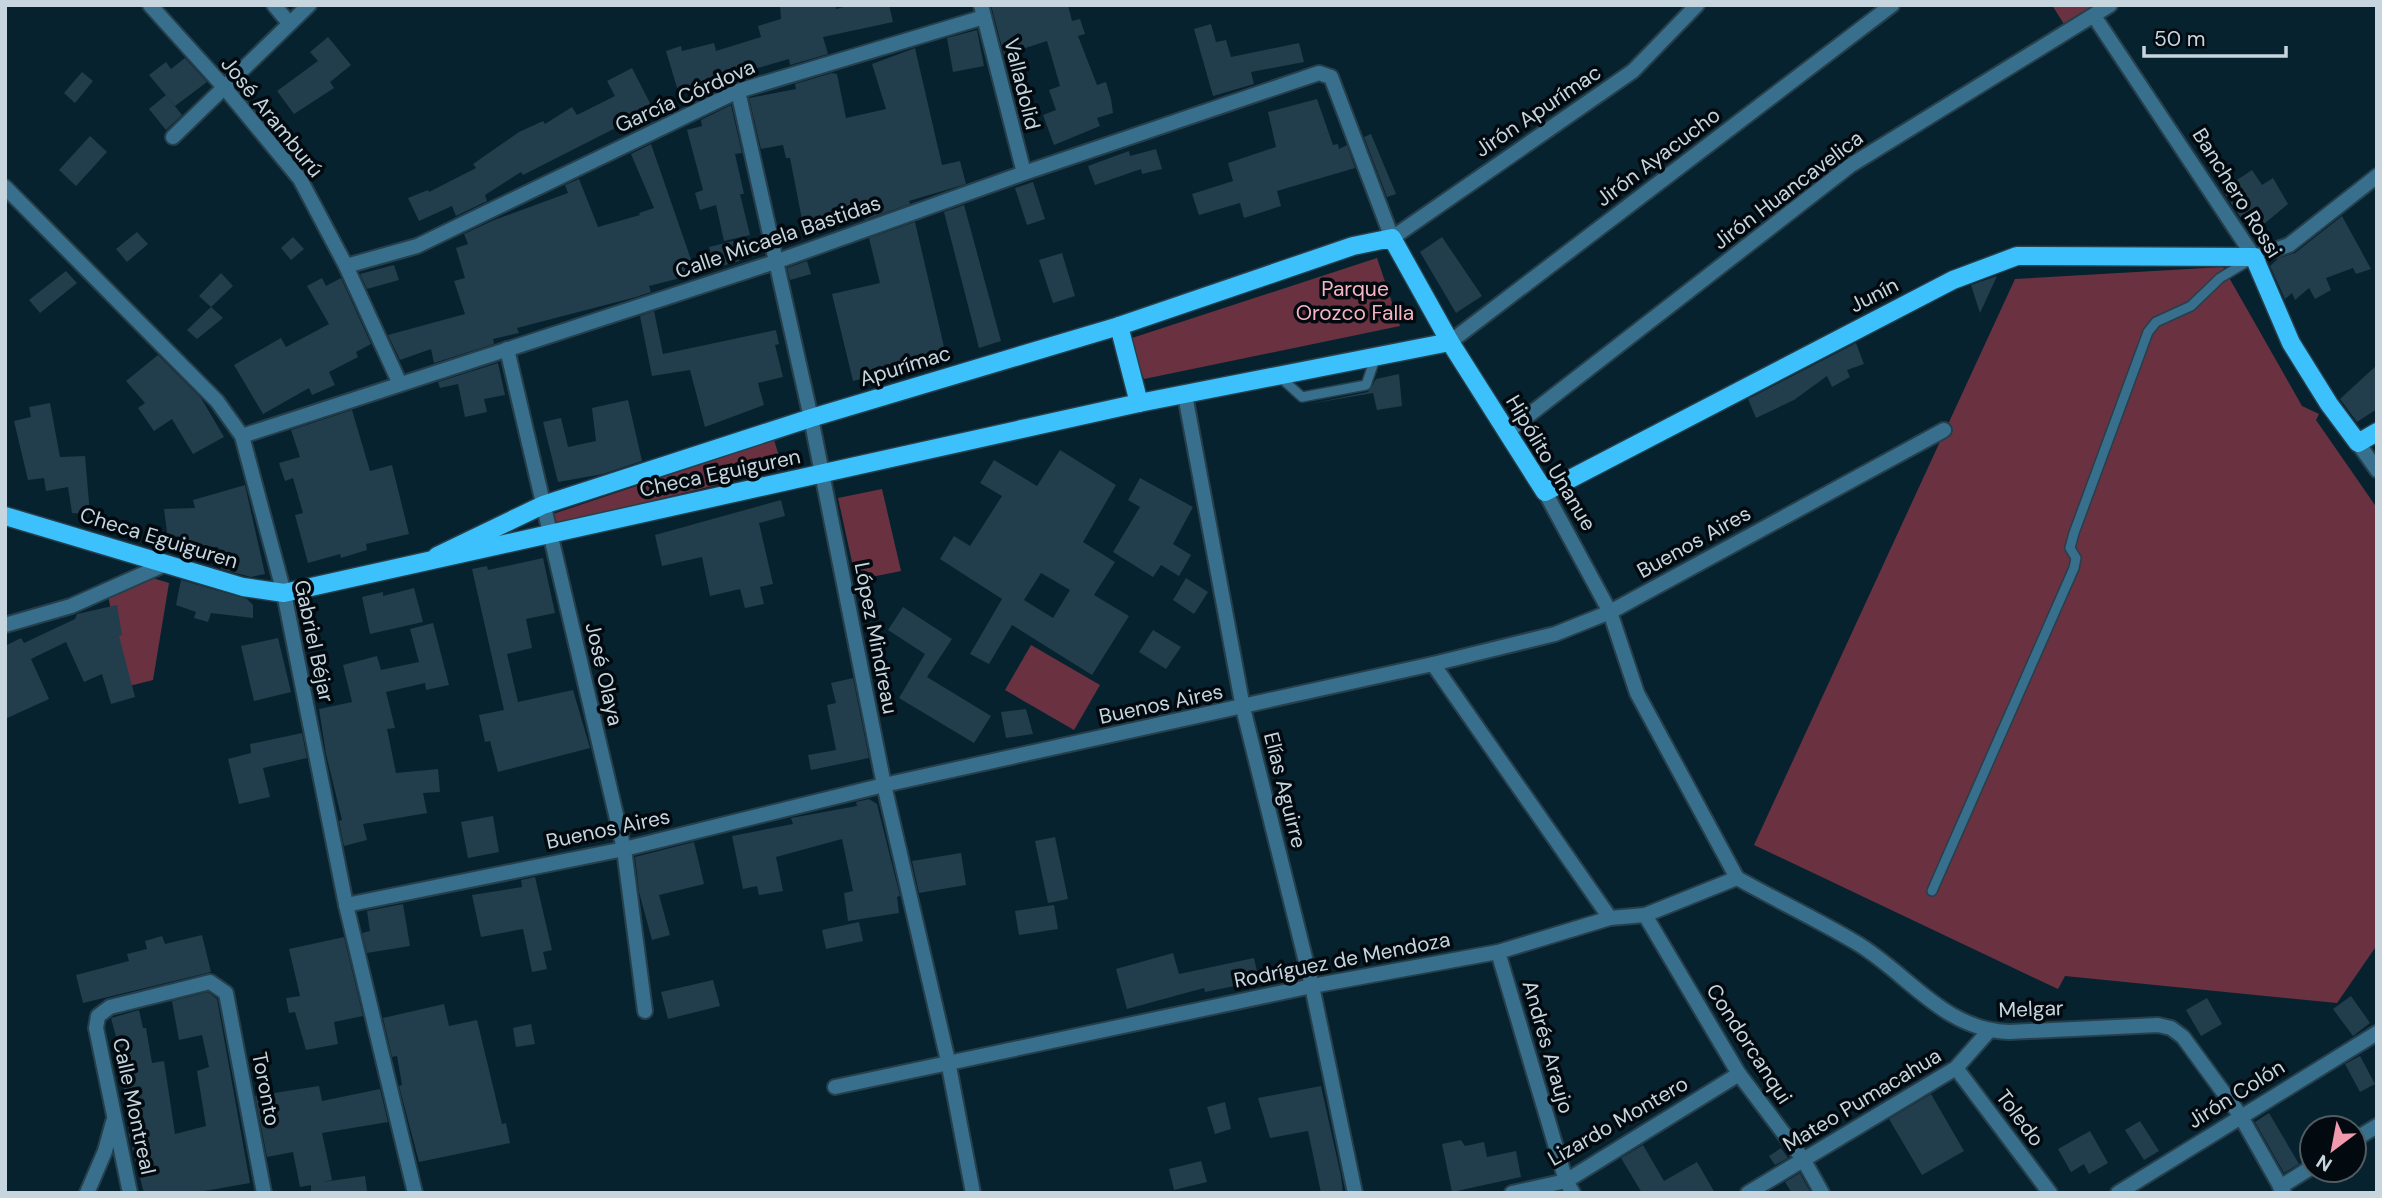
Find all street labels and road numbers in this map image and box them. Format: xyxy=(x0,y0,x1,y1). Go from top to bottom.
street label: Valladolid xyxy=(997,35,1047,133)
street label: José Aramburú xyxy=(215,51,329,183)
street label: García Córdova xyxy=(611,53,759,139)
street label: Jirón Apurímac xyxy=(1469,58,1607,164)
street label: Jirón Ayacucho xyxy=(1590,101,1726,213)
street label: Banchero Rossi xyxy=(2186,123,2288,263)
street label: Jirón Huancavelica xyxy=(1707,124,1869,256)
street label: Calle Micaela Bastidas xyxy=(671,189,885,285)
street label: Junín xyxy=(1845,271,1903,319)
street label: Apurímac xyxy=(856,339,954,393)
street label: Hipólito Unanue xyxy=(1499,390,1603,536)
street label: Checa Eguiguren xyxy=(637,442,803,504)
street label: Buenos Aires xyxy=(1632,499,1756,585)
street label: Checa Eguiguren xyxy=(77,501,241,575)
street label: López Mindreau xyxy=(848,560,904,716)
street label: Gabriel Béjar xyxy=(287,577,341,705)
street label: José Olaya xyxy=(578,619,630,729)
street label: Buenos Aires xyxy=(1096,677,1226,731)
street label: Elías Aguirre xyxy=(1257,729,1313,851)
street label: Buenos Aires xyxy=(543,802,673,856)
street label: Rodríguez de Mendoza xyxy=(1231,925,1453,995)
street label: Andrés Araujo xyxy=(1516,977,1580,1117)
street label: Condorcanqui xyxy=(1700,978,1798,1110)
street label: Melgar xyxy=(1998,994,2064,1024)
street label: Calle Montreal xyxy=(106,1035,162,1177)
street label: Mateo Pumacahua xyxy=(1778,1042,1946,1158)
street label: Toronto xyxy=(245,1050,287,1128)
street label: Jirón Colón xyxy=(2182,1053,2290,1135)
street label: Lizardo Montero xyxy=(1543,1069,1693,1173)
street label: Toledo xyxy=(1989,1084,2051,1152)

